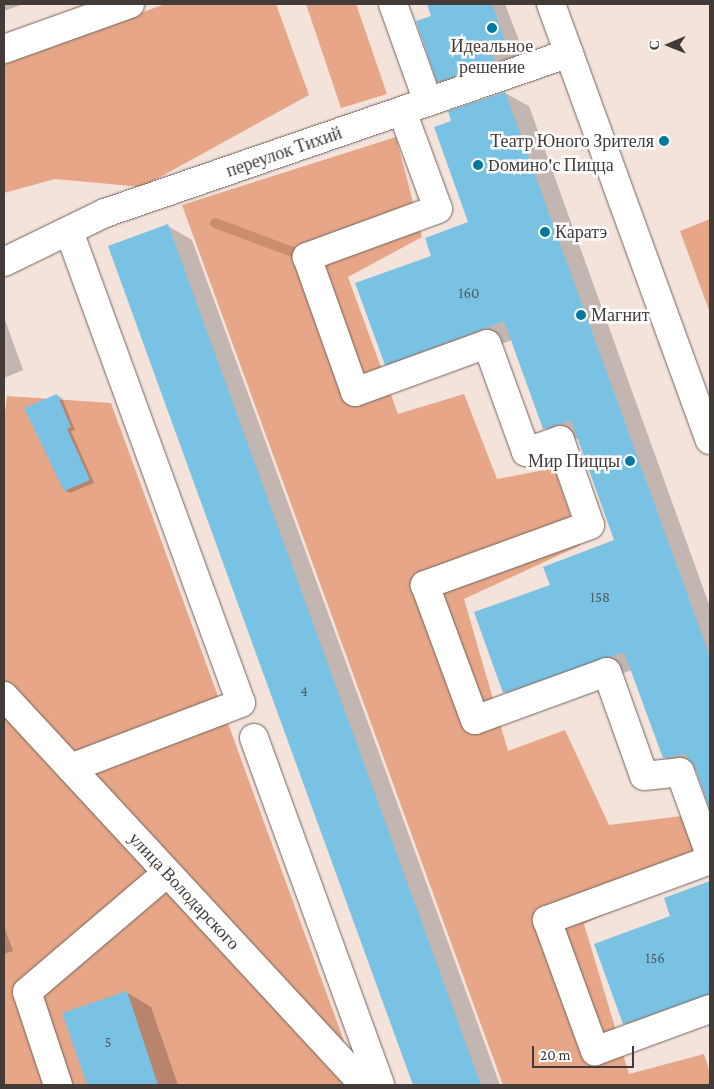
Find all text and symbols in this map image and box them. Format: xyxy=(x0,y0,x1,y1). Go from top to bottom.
north arrow xyxy=(644,20,694,70)
marker: Идеальное решение xyxy=(486,22,498,34)
place label: Идеальное решение xyxy=(451,36,533,78)
text: С xyxy=(646,40,662,50)
street label: переулок Тихий xyxy=(223,122,345,182)
place label: Театр Юного Зрителя xyxy=(490,130,654,152)
marker: Театр Юного Зрителя xyxy=(658,135,670,147)
place label: Dомино'с Пицца xyxy=(488,154,614,176)
marker: Dомино'с Пицца xyxy=(472,159,484,171)
place label: Каратэ xyxy=(555,221,607,243)
marker: Каратэ xyxy=(539,226,551,238)
house number: 160 xyxy=(458,285,480,303)
place label: Магнит xyxy=(591,304,650,326)
marker: Магнит xyxy=(575,309,587,321)
place label: Мир Пиццы xyxy=(528,450,620,472)
marker: Мир Пиццы xyxy=(624,455,636,467)
house number: 158 xyxy=(590,589,610,607)
house number: 4 xyxy=(300,683,308,701)
street label: улица Володарского xyxy=(124,828,244,954)
house number: 156 xyxy=(645,950,665,968)
house number: 5 xyxy=(104,1034,112,1052)
scale bar xyxy=(534,1036,636,1068)
text: 20 m xyxy=(540,1047,571,1063)

